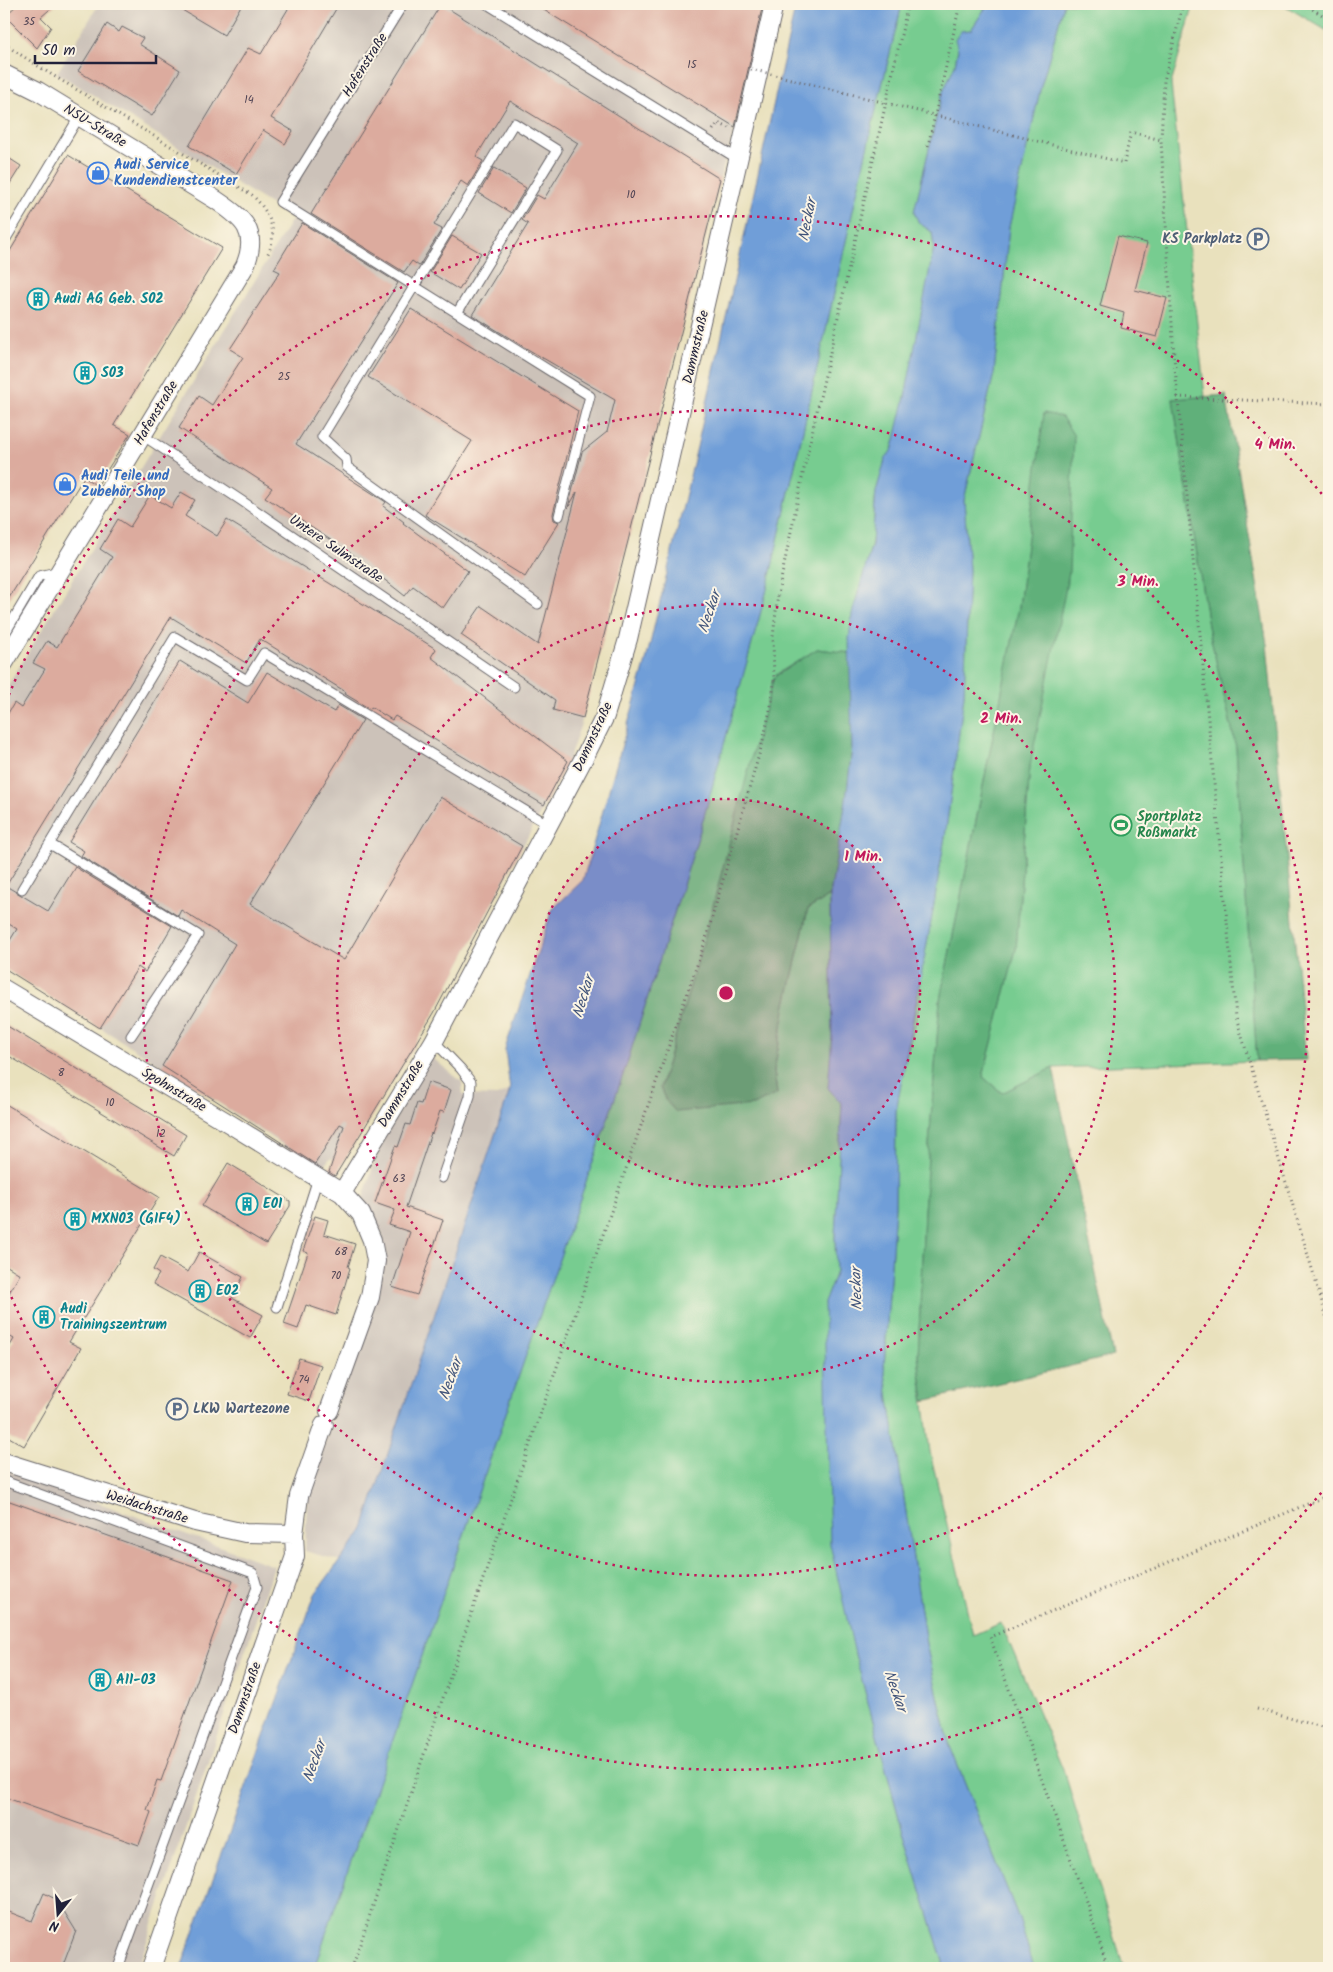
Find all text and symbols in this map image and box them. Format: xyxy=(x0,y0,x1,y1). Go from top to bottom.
house number: 35 xyxy=(23,13,36,31)
street label: Hafenstraße xyxy=(337,28,394,101)
scale bar xyxy=(35,32,156,64)
text: 50 m xyxy=(42,39,76,63)
house number: 15 xyxy=(687,56,698,74)
house number: 14 xyxy=(244,91,254,109)
street label: NSU-Straße xyxy=(59,98,131,154)
place label: Audi Service Kundendienstcenter xyxy=(114,154,238,192)
shop icon: Audi Service Kundendienstcenter xyxy=(86,161,110,185)
house number: 10 xyxy=(627,186,636,204)
water label: Neckar xyxy=(792,194,824,243)
parking icon: KS Parkplatz xyxy=(1246,227,1270,251)
place label: KS Parkplatz xyxy=(1162,228,1242,250)
building icon: Audi AG Geb. S02 xyxy=(26,287,50,311)
place label: Audi AG Geb. S02 xyxy=(54,288,164,310)
street label: Dammstraße xyxy=(677,307,715,386)
building icon: S03 xyxy=(73,361,97,385)
place label: S03 xyxy=(101,362,124,384)
house number: 25 xyxy=(278,368,291,386)
street label: Hafenstraße xyxy=(128,376,184,450)
text: 4 Min. xyxy=(1254,433,1296,457)
place label: Audi Teile und Zubehör Shop xyxy=(81,465,170,503)
shop icon: Audi Teile und Zubehör Shop xyxy=(53,472,77,496)
street label: Untere Sulmstraße xyxy=(284,509,388,589)
text: 3 Min. xyxy=(1116,570,1159,594)
water label: Neckar xyxy=(692,585,729,636)
street label: Dammstraße xyxy=(567,698,619,776)
text: 2 Min. xyxy=(980,707,1022,731)
place label: Sportplatz Roßmarkt xyxy=(1137,806,1202,844)
sports icon: Sportplatz Roßmarkt xyxy=(1109,813,1133,837)
text: 1 Min. xyxy=(844,845,882,869)
water label: Neckar xyxy=(566,970,603,1021)
centre of rings xyxy=(717,984,735,1002)
street label: Dammstraße xyxy=(372,1056,430,1132)
street label: Spohnstraße xyxy=(137,1062,211,1118)
house number: 8 xyxy=(58,1064,65,1082)
house number: 10 xyxy=(106,1094,115,1112)
house number: 12 xyxy=(156,1125,166,1143)
house number: 63 xyxy=(393,1170,405,1188)
building icon: E01 xyxy=(235,1192,259,1216)
place label: E01 xyxy=(263,1193,283,1215)
building icon: MXN03 (GIF4) xyxy=(63,1207,87,1231)
place label: MXN03 (GIF4) xyxy=(91,1208,181,1230)
house number: 68 xyxy=(335,1243,348,1261)
water label: Neckar xyxy=(844,1264,870,1311)
house number: 70 xyxy=(331,1267,342,1285)
building icon: E02 xyxy=(188,1279,212,1303)
place label: E02 xyxy=(216,1280,239,1302)
place label: Audi Trainingszentrum xyxy=(60,1298,167,1336)
building icon: Audi Trainingszentrum xyxy=(32,1305,56,1329)
water label: Neckar xyxy=(432,1352,471,1403)
house number: 74 xyxy=(298,1371,310,1389)
parking icon: LKW Wartezone xyxy=(165,1397,189,1421)
place label: LKW Wartezone xyxy=(193,1398,290,1420)
street label: Weidachstraße xyxy=(103,1484,191,1530)
street label: Dammstraße xyxy=(222,1658,268,1737)
water label: Neckar xyxy=(877,1667,914,1718)
building icon: A11-03 xyxy=(88,1668,112,1692)
place label: A11-03 xyxy=(116,1669,156,1691)
water label: Neckar xyxy=(296,1734,335,1785)
north arrow xyxy=(32,1890,82,1940)
text: N xyxy=(47,1914,62,1937)

